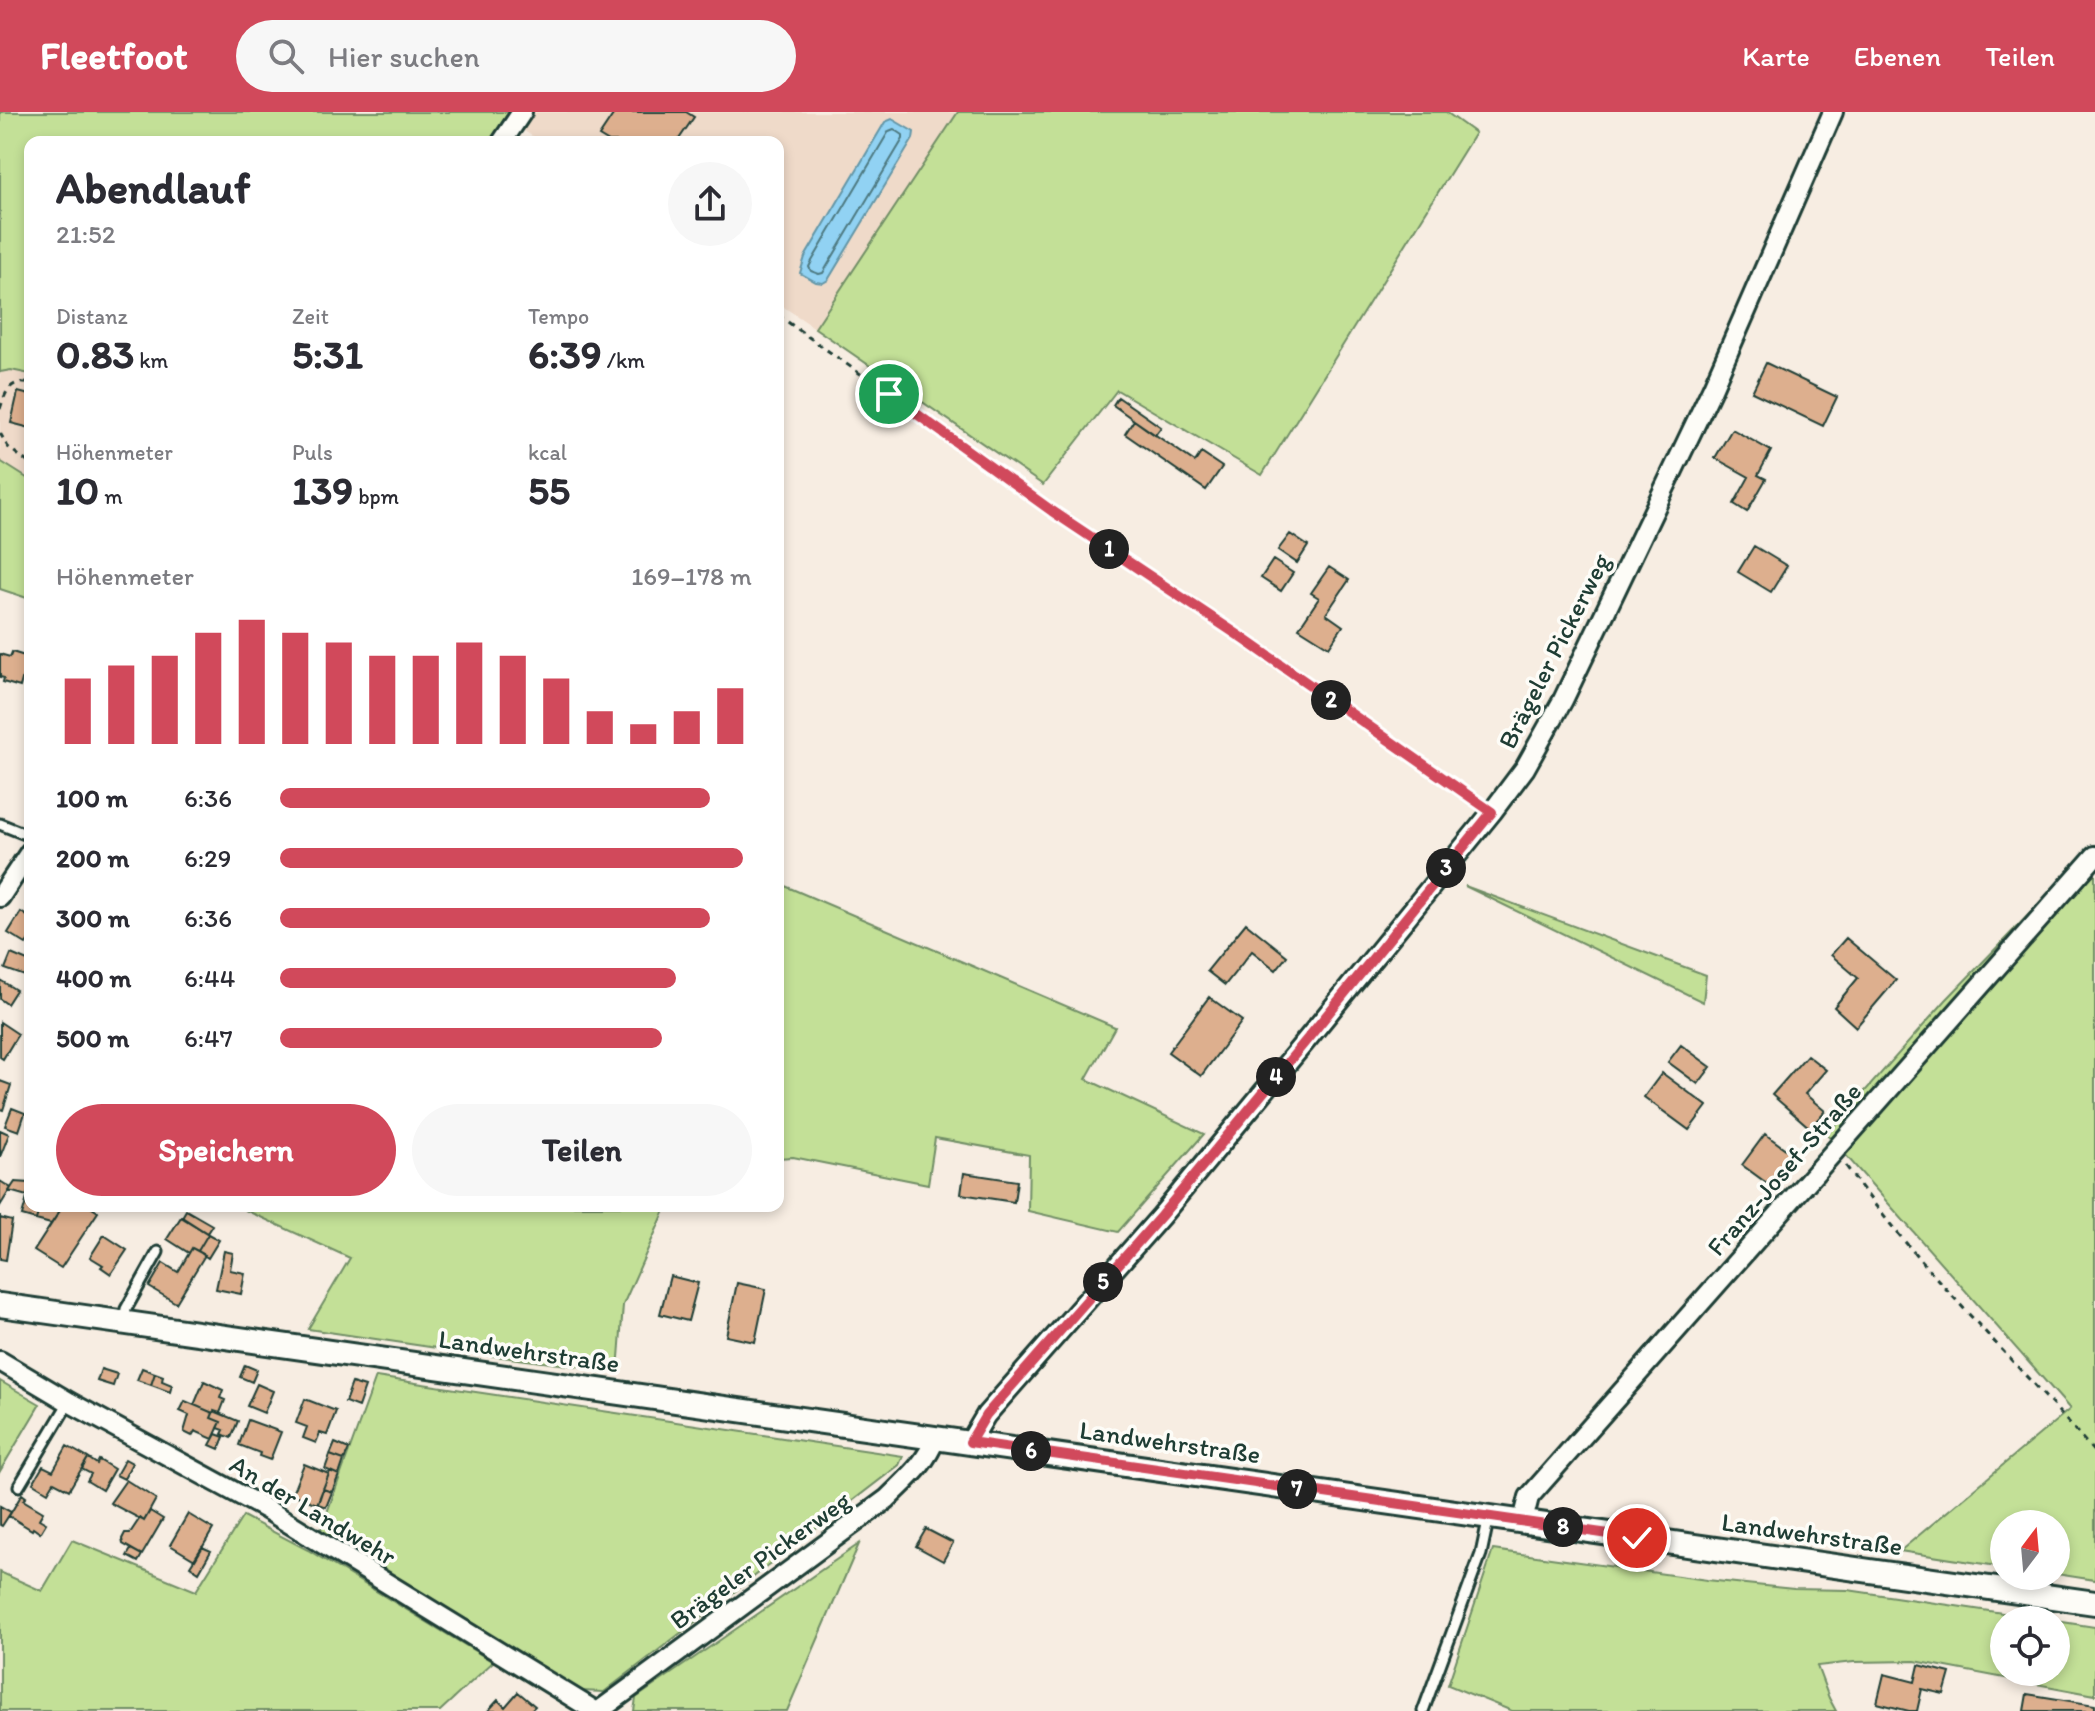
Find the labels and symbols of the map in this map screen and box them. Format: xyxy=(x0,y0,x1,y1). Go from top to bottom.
pin xyxy=(855,360,923,428)
pin: 1 xyxy=(1089,529,1129,569)
street label: Brägeler Pickerweg xyxy=(1491,547,1617,754)
pin: 2 xyxy=(1311,680,1351,720)
pin: 3 xyxy=(1426,848,1466,888)
pin: 4 xyxy=(1256,1057,1296,1097)
street label: Franz-Josef-Straße xyxy=(1700,1076,1868,1262)
pin: 5 xyxy=(1083,1262,1123,1302)
street label: Landwehrstraße xyxy=(437,1322,621,1380)
street label: Landwehrstraße xyxy=(1078,1413,1262,1471)
pin: 6 xyxy=(1011,1431,1051,1471)
street label: An der Landwehr xyxy=(224,1448,402,1572)
pin: 7 xyxy=(1277,1469,1317,1509)
street label: Brägeler Pickerweg xyxy=(664,1483,857,1636)
pin xyxy=(1603,1504,1671,1572)
street label: Landwehrstraße xyxy=(1720,1505,1904,1563)
pin: 8 xyxy=(1543,1507,1583,1547)
north arrow xyxy=(1990,1510,2070,1590)

